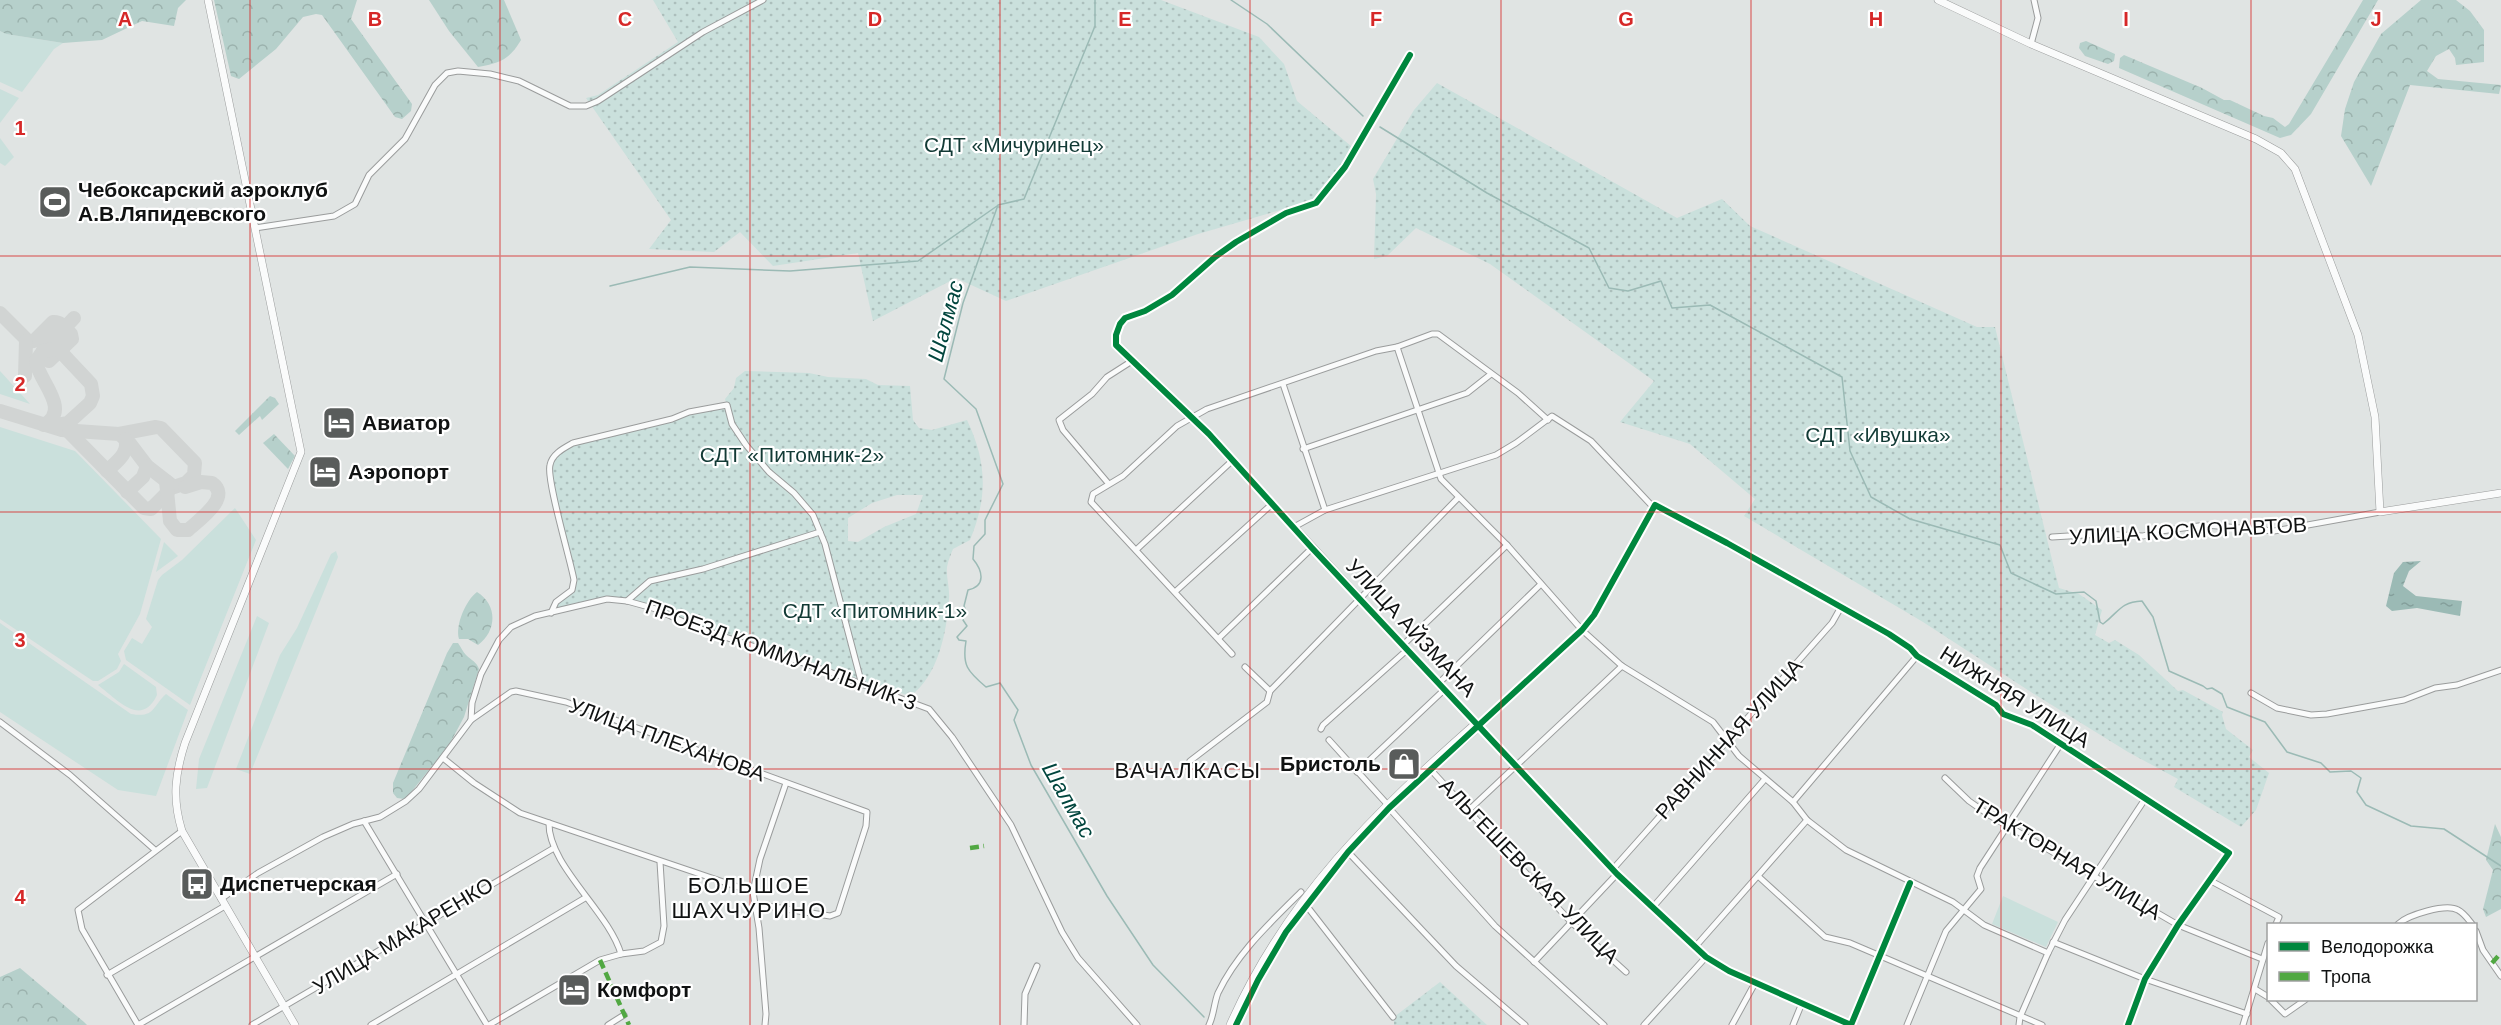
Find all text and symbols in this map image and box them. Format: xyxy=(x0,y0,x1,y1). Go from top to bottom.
text: A xyxy=(118,8,132,30)
text: B xyxy=(368,8,382,30)
text: C xyxy=(618,8,632,30)
text: D xyxy=(868,8,882,30)
text: E xyxy=(1118,8,1132,30)
text: F xyxy=(1370,8,1382,30)
text: G xyxy=(1618,8,1634,30)
text: H xyxy=(1869,8,1883,30)
text: I xyxy=(2123,8,2129,30)
text: J xyxy=(2370,8,2382,30)
text: 1 xyxy=(14,117,26,139)
park label: СДТ «Мичуринец» xyxy=(924,133,1104,156)
place label: Чебоксарский аэроклуб А.В.Ляпидевского xyxy=(78,178,328,225)
sports icon: Чебоксарский аэроклуб А.В.Ляпидевского xyxy=(37,184,73,220)
water label: Шалмас xyxy=(923,278,968,364)
text: 2 xyxy=(14,373,26,395)
hotel icon: Авиатор xyxy=(321,405,357,441)
place label: Авиатор xyxy=(362,411,450,434)
park label: СДТ «Ивушка» xyxy=(1805,423,1951,446)
park label: СДТ «Питомник-2» xyxy=(700,443,884,466)
hotel icon: Аэропорт xyxy=(307,454,343,490)
place label: Аэропорт xyxy=(348,460,449,483)
street label: УЛИЦА КОСМОНАВТОВ xyxy=(2069,513,2307,548)
street label: УЛИЦА АЙЗМАНА xyxy=(1342,554,1481,701)
street label: ПРОЕЗД КОММУНАЛЬНИК-3 xyxy=(643,595,920,714)
park label: СДТ «Питомник-1» xyxy=(783,599,967,622)
text: 3 xyxy=(14,629,26,651)
street label: НИЖНЯЯ УЛИЦА xyxy=(1936,641,2094,752)
street label: РАВНИННАЯ УЛИЦА xyxy=(1651,654,1807,823)
street label: УЛИЦА ПЛЕХАНОВА xyxy=(566,693,768,786)
shop icon: Бристоль xyxy=(1386,746,1422,782)
place label: Бристоль xyxy=(1280,752,1381,775)
water label: Шалмас xyxy=(1037,758,1100,842)
district label: ВАЧАЛКАСЫ xyxy=(1114,758,1262,783)
street label: АЛЬГЕШЕВСКАЯ УЛИЦА xyxy=(1435,774,1624,968)
street label: ТРАКТОРНАЯ УЛИЦА xyxy=(1969,793,2165,924)
bus stop icon: Диспетчерская xyxy=(179,866,215,902)
place label: Диспетчерская xyxy=(220,872,377,895)
street label: УЛИЦА МАКАРЕНКО xyxy=(308,873,497,999)
district label: БОЛЬШОЕ ШАХЧУРИНО xyxy=(671,873,827,923)
text: 4 xyxy=(14,886,26,908)
legend xyxy=(2267,923,2477,1001)
text: Велодорожка xyxy=(2321,937,2434,957)
text: Тропа xyxy=(2321,967,2372,987)
hotel icon: Комфорт xyxy=(556,972,592,1008)
place label: Комфорт xyxy=(597,978,691,1001)

